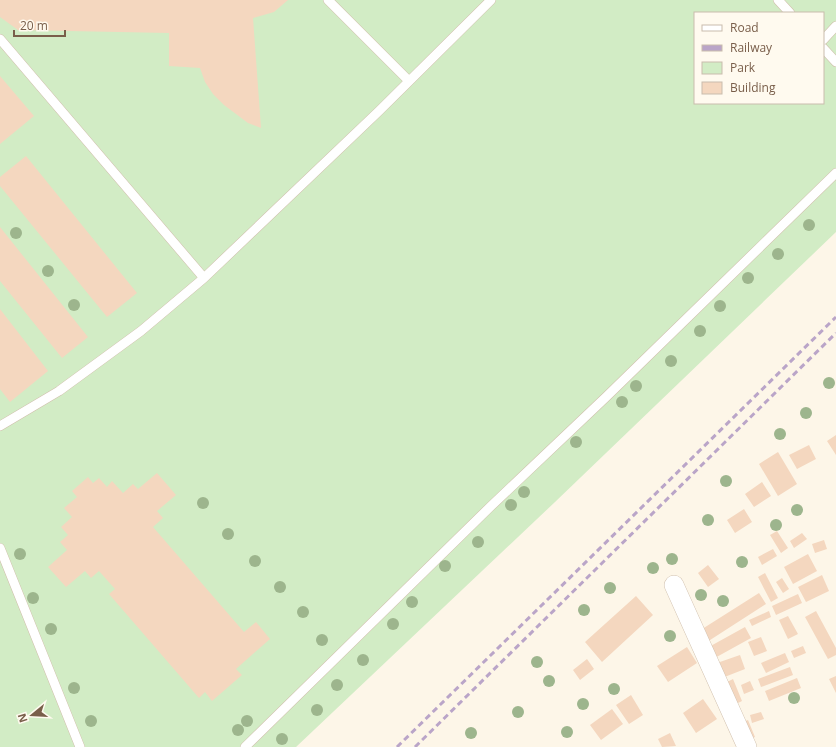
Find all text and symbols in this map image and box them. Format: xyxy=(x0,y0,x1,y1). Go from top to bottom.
scale bar xyxy=(14,12,65,38)
legend xyxy=(694,12,824,104)
text: 20 m xyxy=(20,17,48,34)
text: Road xyxy=(730,19,759,36)
text: Railway xyxy=(730,39,773,56)
text: Park xyxy=(730,59,756,76)
text: Building xyxy=(730,79,776,96)
north arrow xyxy=(12,695,52,735)
text: N xyxy=(13,712,31,725)

